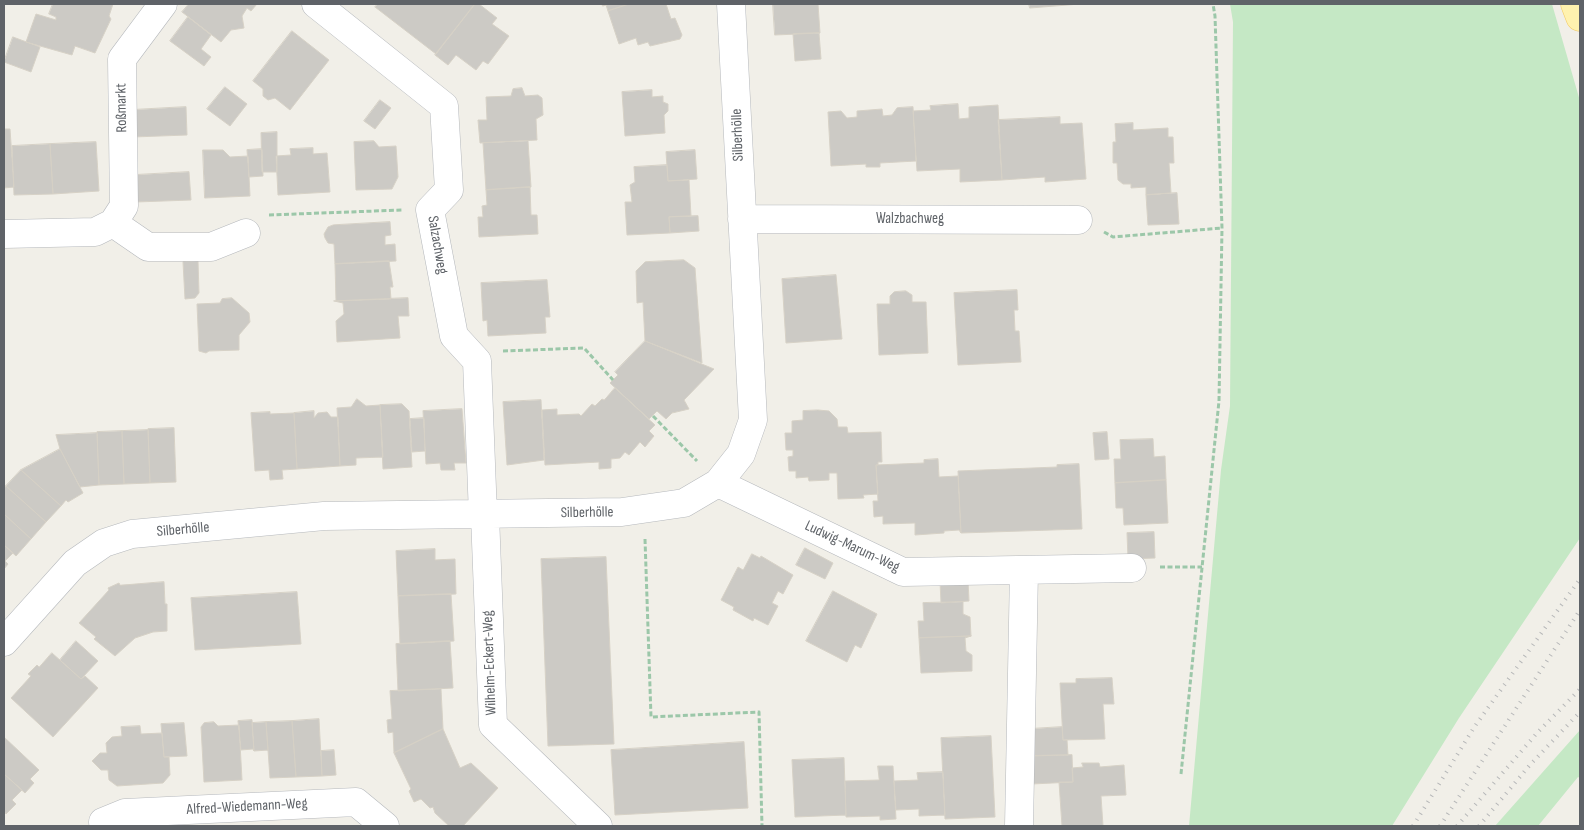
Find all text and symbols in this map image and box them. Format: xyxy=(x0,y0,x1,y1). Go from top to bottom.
street label: Roßmarkt xyxy=(113,83,131,133)
street label: Silberhölle xyxy=(728,108,748,162)
street label: Walzbachweg xyxy=(876,210,944,228)
street label: Salzachweg xyxy=(423,214,451,276)
street label: Silberhölle xyxy=(560,504,614,522)
street label: Ludwig-Marum-Weg xyxy=(802,517,902,577)
street label: Silberhölle xyxy=(156,519,210,541)
street label: Wilhelm-Eckert-Weg xyxy=(479,610,501,716)
street label: Alfred-Wiedemann-Weg xyxy=(186,795,308,819)

